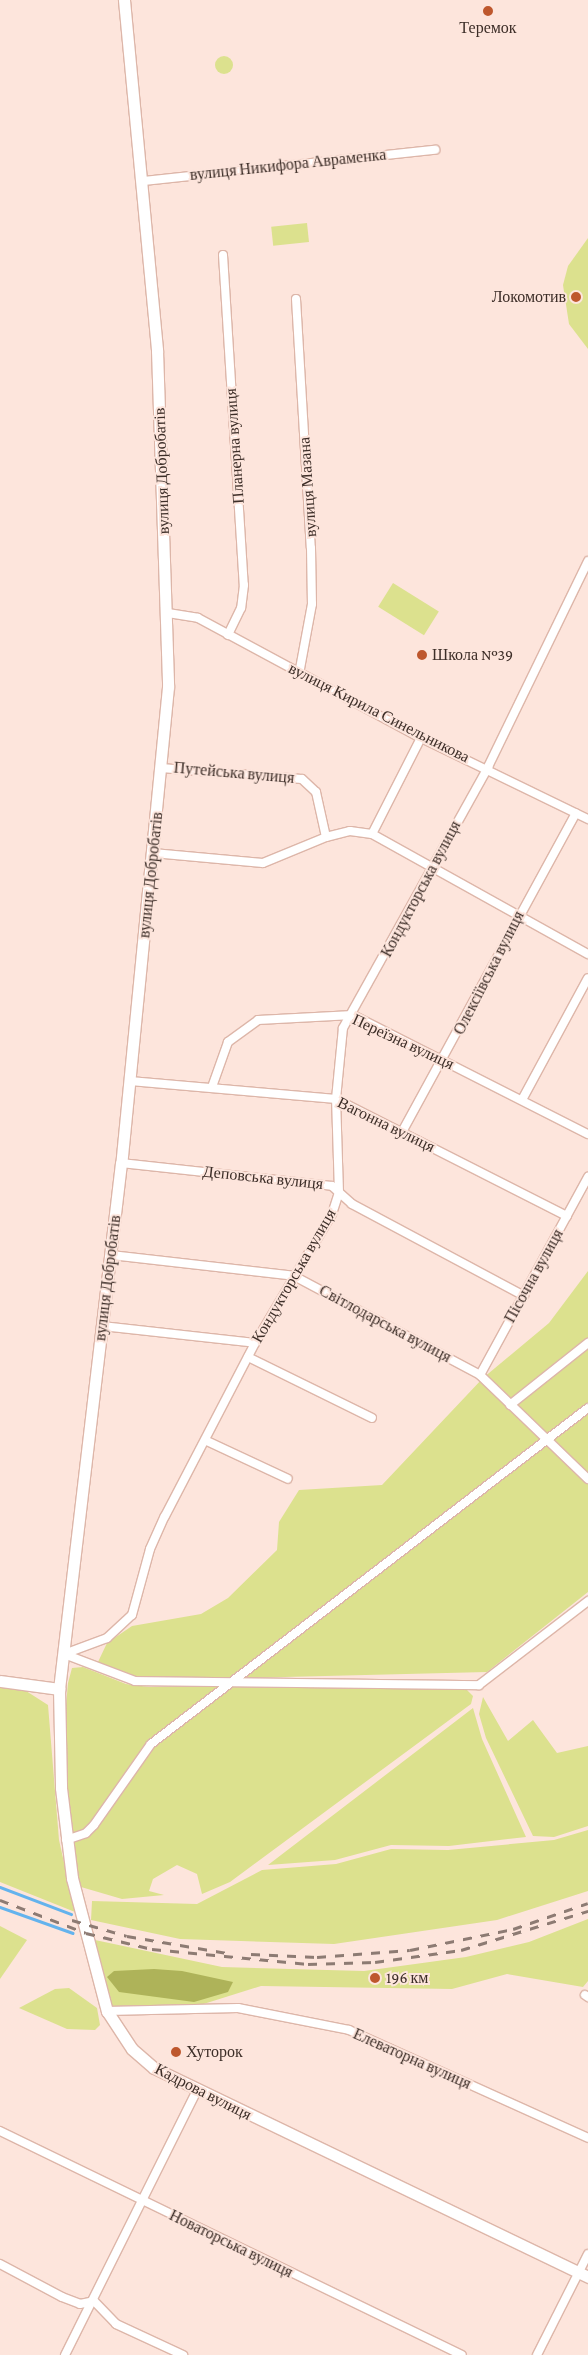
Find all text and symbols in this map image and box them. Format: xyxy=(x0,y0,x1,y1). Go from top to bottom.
marker: Теремок xyxy=(482,5,494,17)
place label: Теремок xyxy=(459,18,517,38)
street label: вулиця Никифора Авраменка xyxy=(189,145,387,185)
place label: Локомотив xyxy=(492,287,566,307)
marker: Локомотив xyxy=(570,291,582,303)
street label: Планерна вулиця xyxy=(221,388,249,504)
street label: вулиця Добробатів xyxy=(150,407,174,535)
street label: вулиця Мазана xyxy=(295,436,321,538)
place label: Школа №39 xyxy=(432,645,513,665)
marker: Школа №39 xyxy=(416,649,428,661)
street label: вулиця Кирила Синельникова xyxy=(285,659,473,767)
street label: Путейська вулиця xyxy=(173,758,295,788)
street label: вулиця Добробатів xyxy=(135,811,167,939)
street label: Кондукторська вулиця xyxy=(377,818,465,960)
street label: Олексіївська вулиця xyxy=(450,908,528,1038)
street label: Переїзна вулиця xyxy=(349,1010,457,1074)
street label: Вагонна вулиця xyxy=(334,1093,438,1157)
street label: Деповська вулиця xyxy=(202,1162,324,1194)
street label: Кондукторська вулиця xyxy=(248,1206,340,1346)
street label: вулиця Добробатів xyxy=(91,1214,125,1342)
street label: Пісочна вулиця xyxy=(500,1226,568,1326)
street label: Світлодарська вулиця xyxy=(316,1281,454,1367)
place label: 196 км xyxy=(386,1968,428,1988)
marker: 196 км xyxy=(368,1971,382,1985)
street label: Елеваторна вулиця xyxy=(350,2024,474,2094)
place label: Хуторок xyxy=(186,2042,243,2062)
marker: Хуторок xyxy=(170,2046,182,2058)
street label: Кадрова вулиця xyxy=(151,2059,255,2125)
street label: Новаторська вулиця xyxy=(166,2206,296,2282)

